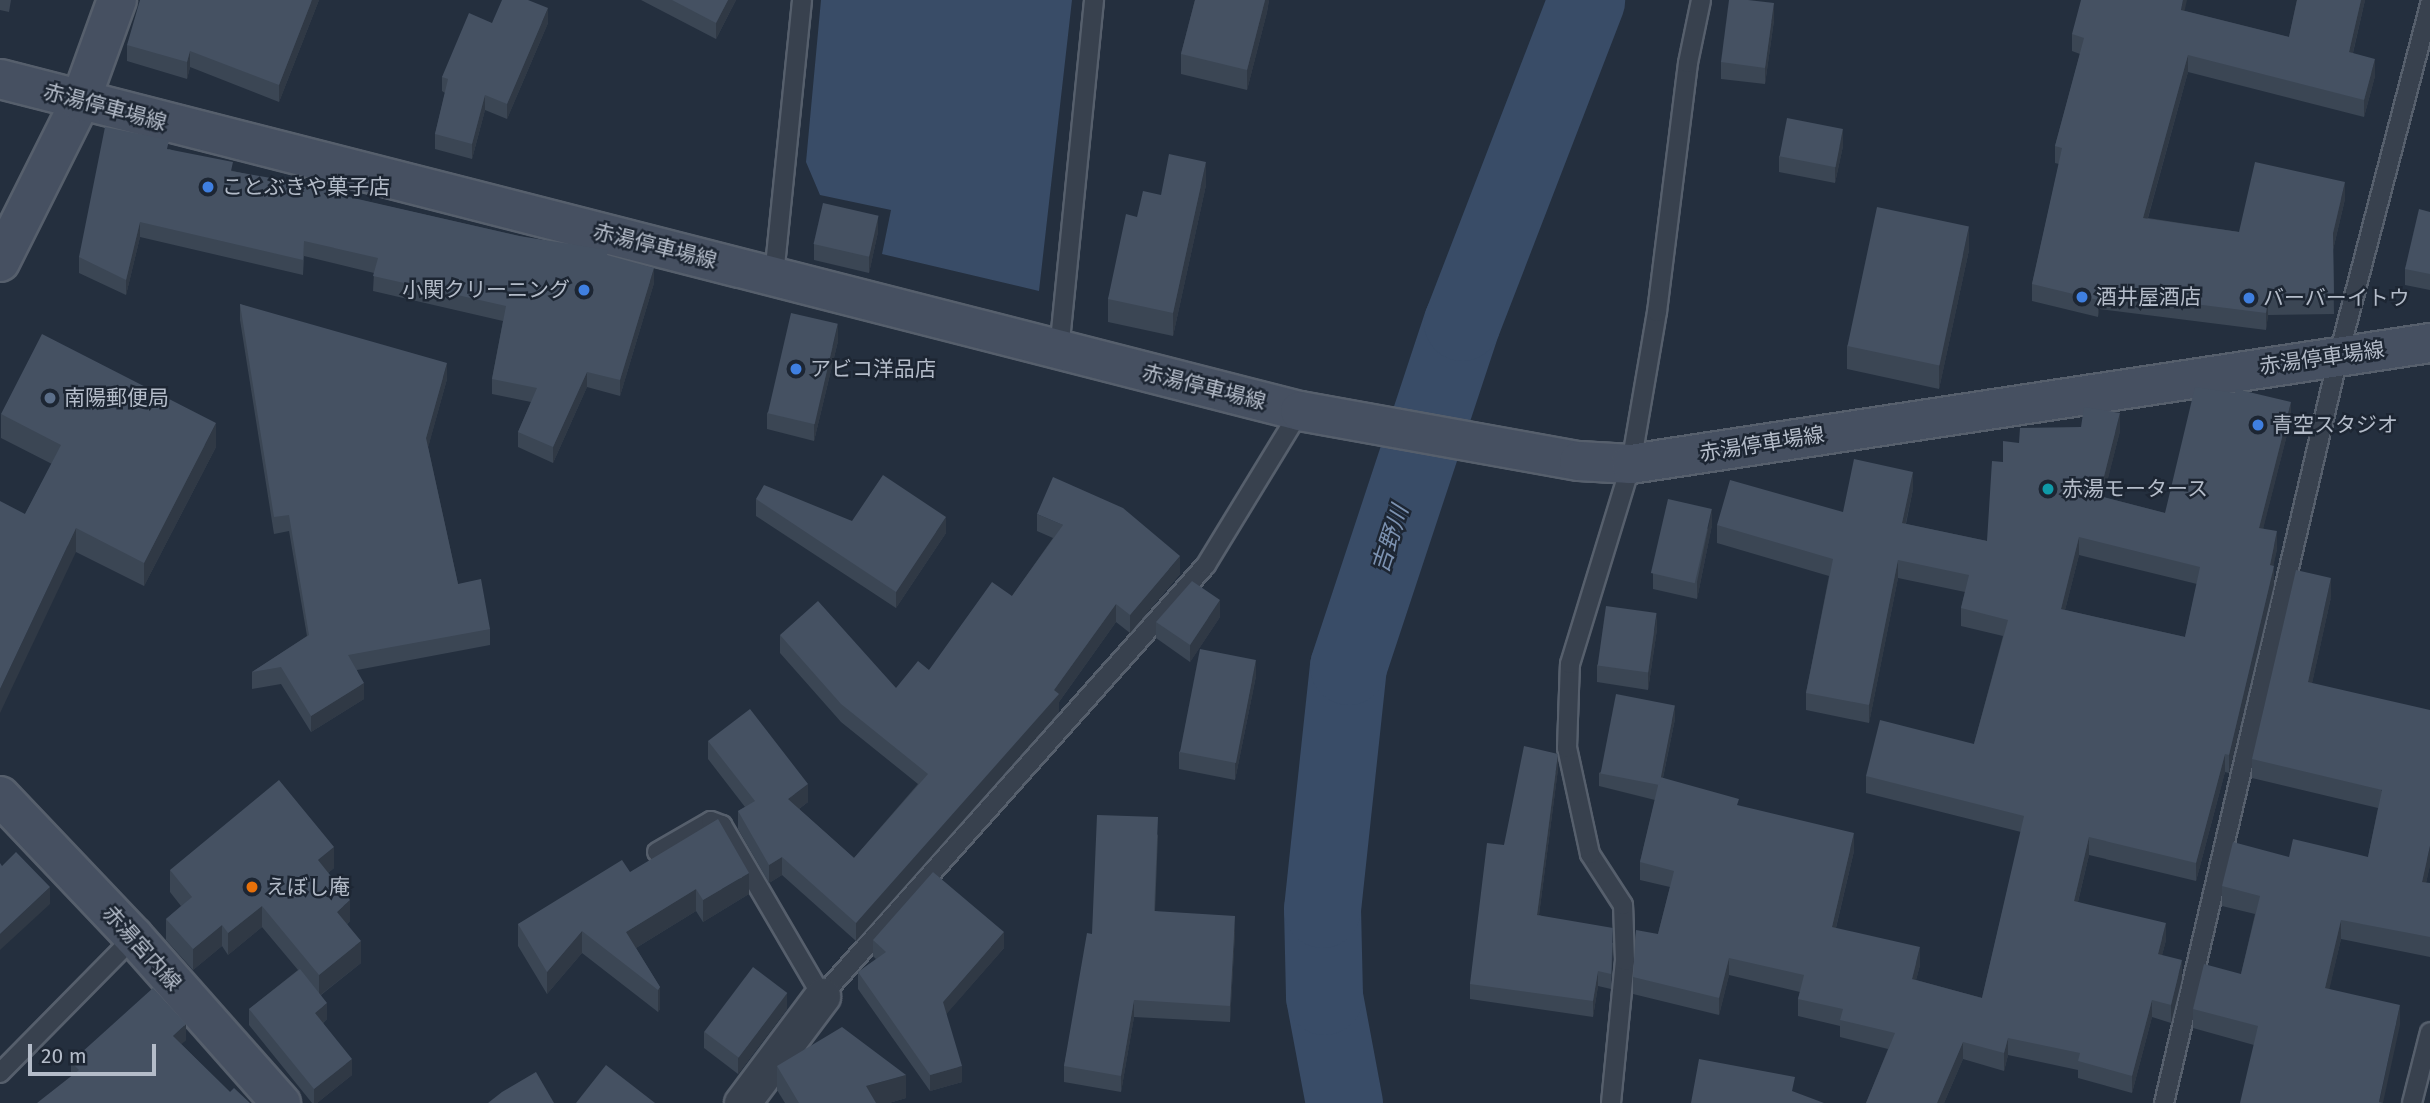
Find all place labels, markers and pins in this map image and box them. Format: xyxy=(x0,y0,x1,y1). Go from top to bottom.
place label: ことぶきや菓子店 xyxy=(222,174,390,200)
marker: ことぶきや菓子店 xyxy=(200,179,216,195)
place label: 小関クリーニング xyxy=(402,277,570,303)
marker: 小関クリーニング xyxy=(576,282,592,298)
place label: 酒井屋酒店 xyxy=(2096,284,2201,310)
place label: バーバーイトウ xyxy=(2263,285,2410,311)
marker: 酒井屋酒店 xyxy=(2074,289,2090,305)
marker: バーバーイトウ xyxy=(2241,290,2257,306)
place label: アビコ洋品店 xyxy=(810,356,936,382)
marker: アビコ洋品店 xyxy=(788,361,804,377)
place label: 南陽郵便局 xyxy=(64,385,169,411)
marker: 南陽郵便局 xyxy=(42,390,58,406)
place label: 青空スタジオ xyxy=(2272,412,2398,438)
marker: 青空スタジオ xyxy=(2250,417,2266,433)
place label: 赤湯モータース xyxy=(2062,476,2209,502)
marker: 赤湯モータース xyxy=(2040,481,2056,497)
place label: えぼし庵 xyxy=(266,874,350,900)
marker: えぼし庵 xyxy=(244,879,260,895)

